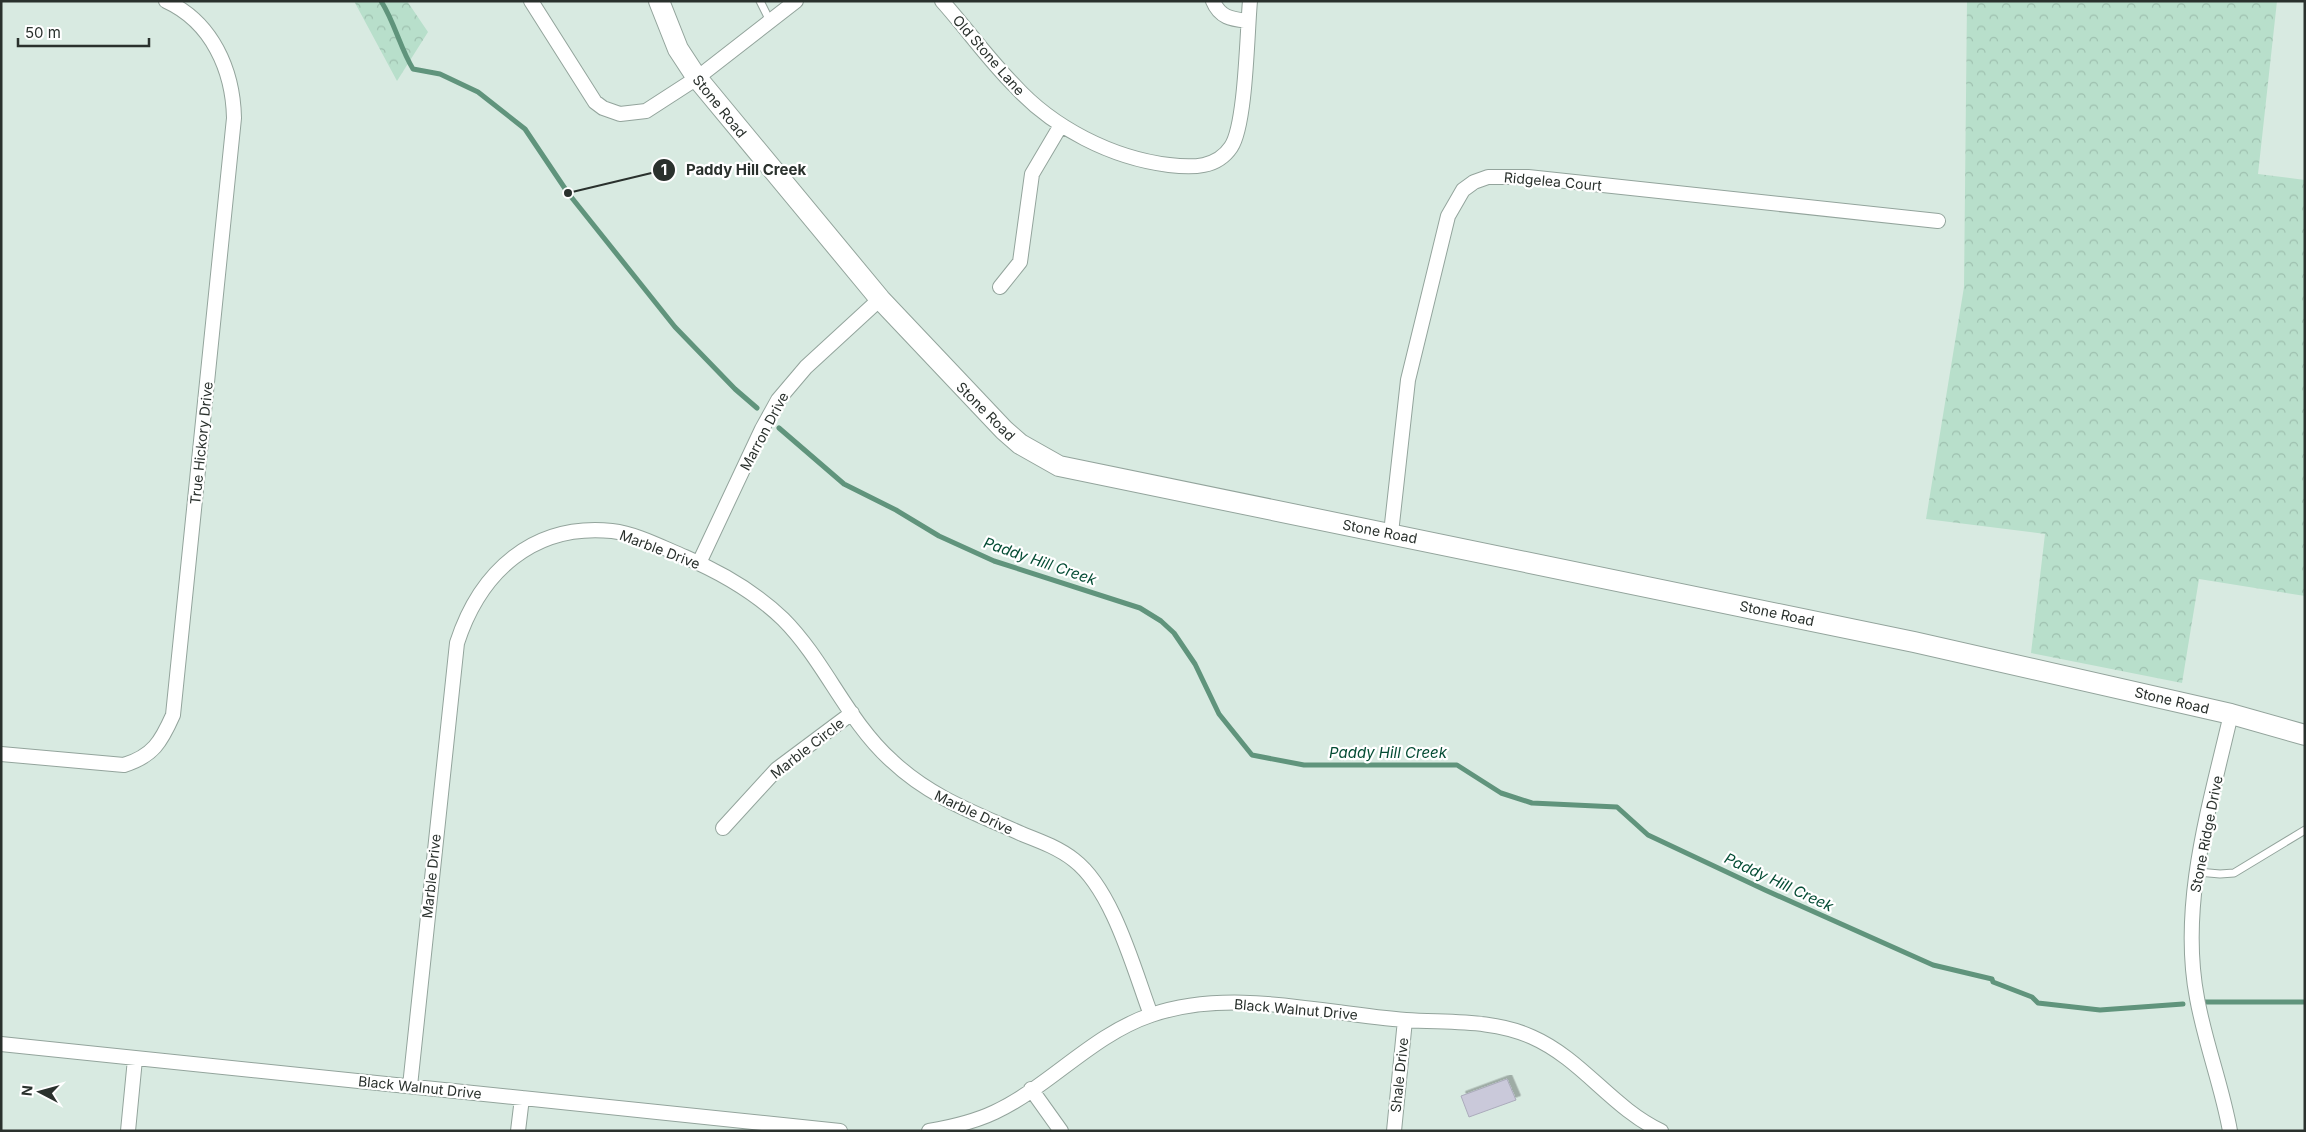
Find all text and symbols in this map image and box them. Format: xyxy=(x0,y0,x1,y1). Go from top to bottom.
street label: Old Stone Lane xyxy=(949,11,1029,99)
scale bar xyxy=(18,15,149,47)
text: 50 m xyxy=(25,23,61,42)
street label: Stone Road xyxy=(689,71,751,141)
callout: Paddy Hill Creek xyxy=(651,155,816,185)
text: 1 xyxy=(661,160,667,179)
text: Paddy Hill Creek xyxy=(686,160,806,179)
street label: Ridgelea Court xyxy=(1503,168,1603,194)
street label: Stone Road xyxy=(953,378,1019,444)
street label: True Hickory Drive xyxy=(186,381,216,505)
street label: Marron Drive xyxy=(736,389,792,473)
street label: Stone Road xyxy=(1341,515,1419,547)
street label: Marble Drive xyxy=(617,526,703,572)
water label: Paddy Hill Creek xyxy=(981,533,1100,589)
street label: Stone Road xyxy=(1738,597,1816,629)
street label: Stone Road xyxy=(2133,683,2211,717)
street label: Marble Circle xyxy=(767,714,847,782)
water label: Paddy Hill Creek xyxy=(1329,743,1448,762)
street label: Stone Ridge Drive xyxy=(2186,774,2226,894)
street label: Marble Drive xyxy=(932,786,1016,838)
street label: Marble Drive xyxy=(418,833,444,919)
water label: Paddy Hill Creek xyxy=(1722,848,1837,916)
street label: Black Walnut Drive xyxy=(1233,995,1359,1023)
street label: Shale Drive xyxy=(1387,1037,1411,1113)
north arrow xyxy=(15,1067,65,1117)
street label: Black Walnut Drive xyxy=(357,1072,483,1102)
text: N xyxy=(18,1084,36,1097)

